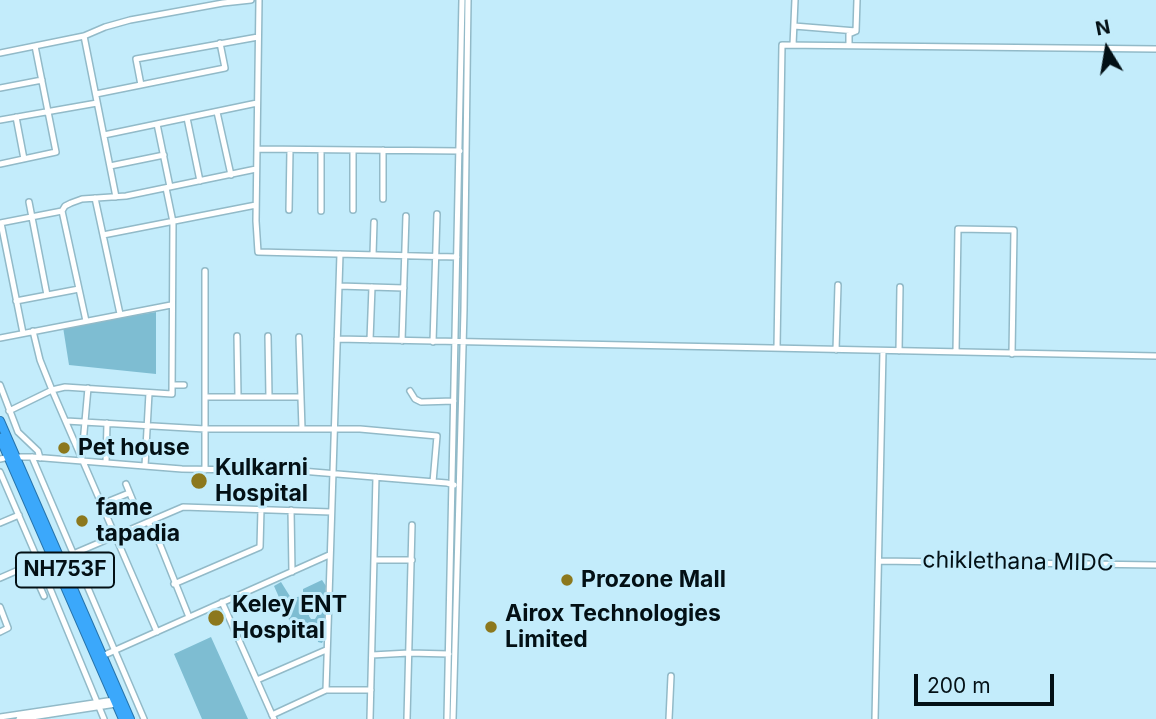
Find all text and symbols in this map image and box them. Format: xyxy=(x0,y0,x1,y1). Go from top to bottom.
north arrow xyxy=(1072,14,1142,84)
text: N xyxy=(1094,15,1112,41)
place label: Pet house xyxy=(78,434,190,462)
marker: Pet house xyxy=(56,440,72,456)
place label: Kulkarni Hospital xyxy=(215,454,308,508)
marker: Kulkarni Hospital xyxy=(189,471,209,491)
place label: fame tapadia xyxy=(96,494,180,548)
marker: fame tapadia xyxy=(74,513,90,529)
street label: chiklethana MIDC xyxy=(922,547,1114,577)
road number: NH753F xyxy=(16,552,114,588)
place label: Prozone Mall xyxy=(581,566,726,594)
marker: Prozone Mall xyxy=(559,572,575,588)
place label: Keley ENT Hospital xyxy=(232,591,347,645)
place label: Airox Technologies Limited xyxy=(505,600,721,654)
marker: Keley ENT Hospital xyxy=(206,608,226,628)
marker: Airox Technologies Limited xyxy=(483,619,499,635)
scale bar xyxy=(918,660,1058,704)
text: 200 m xyxy=(927,673,991,698)

